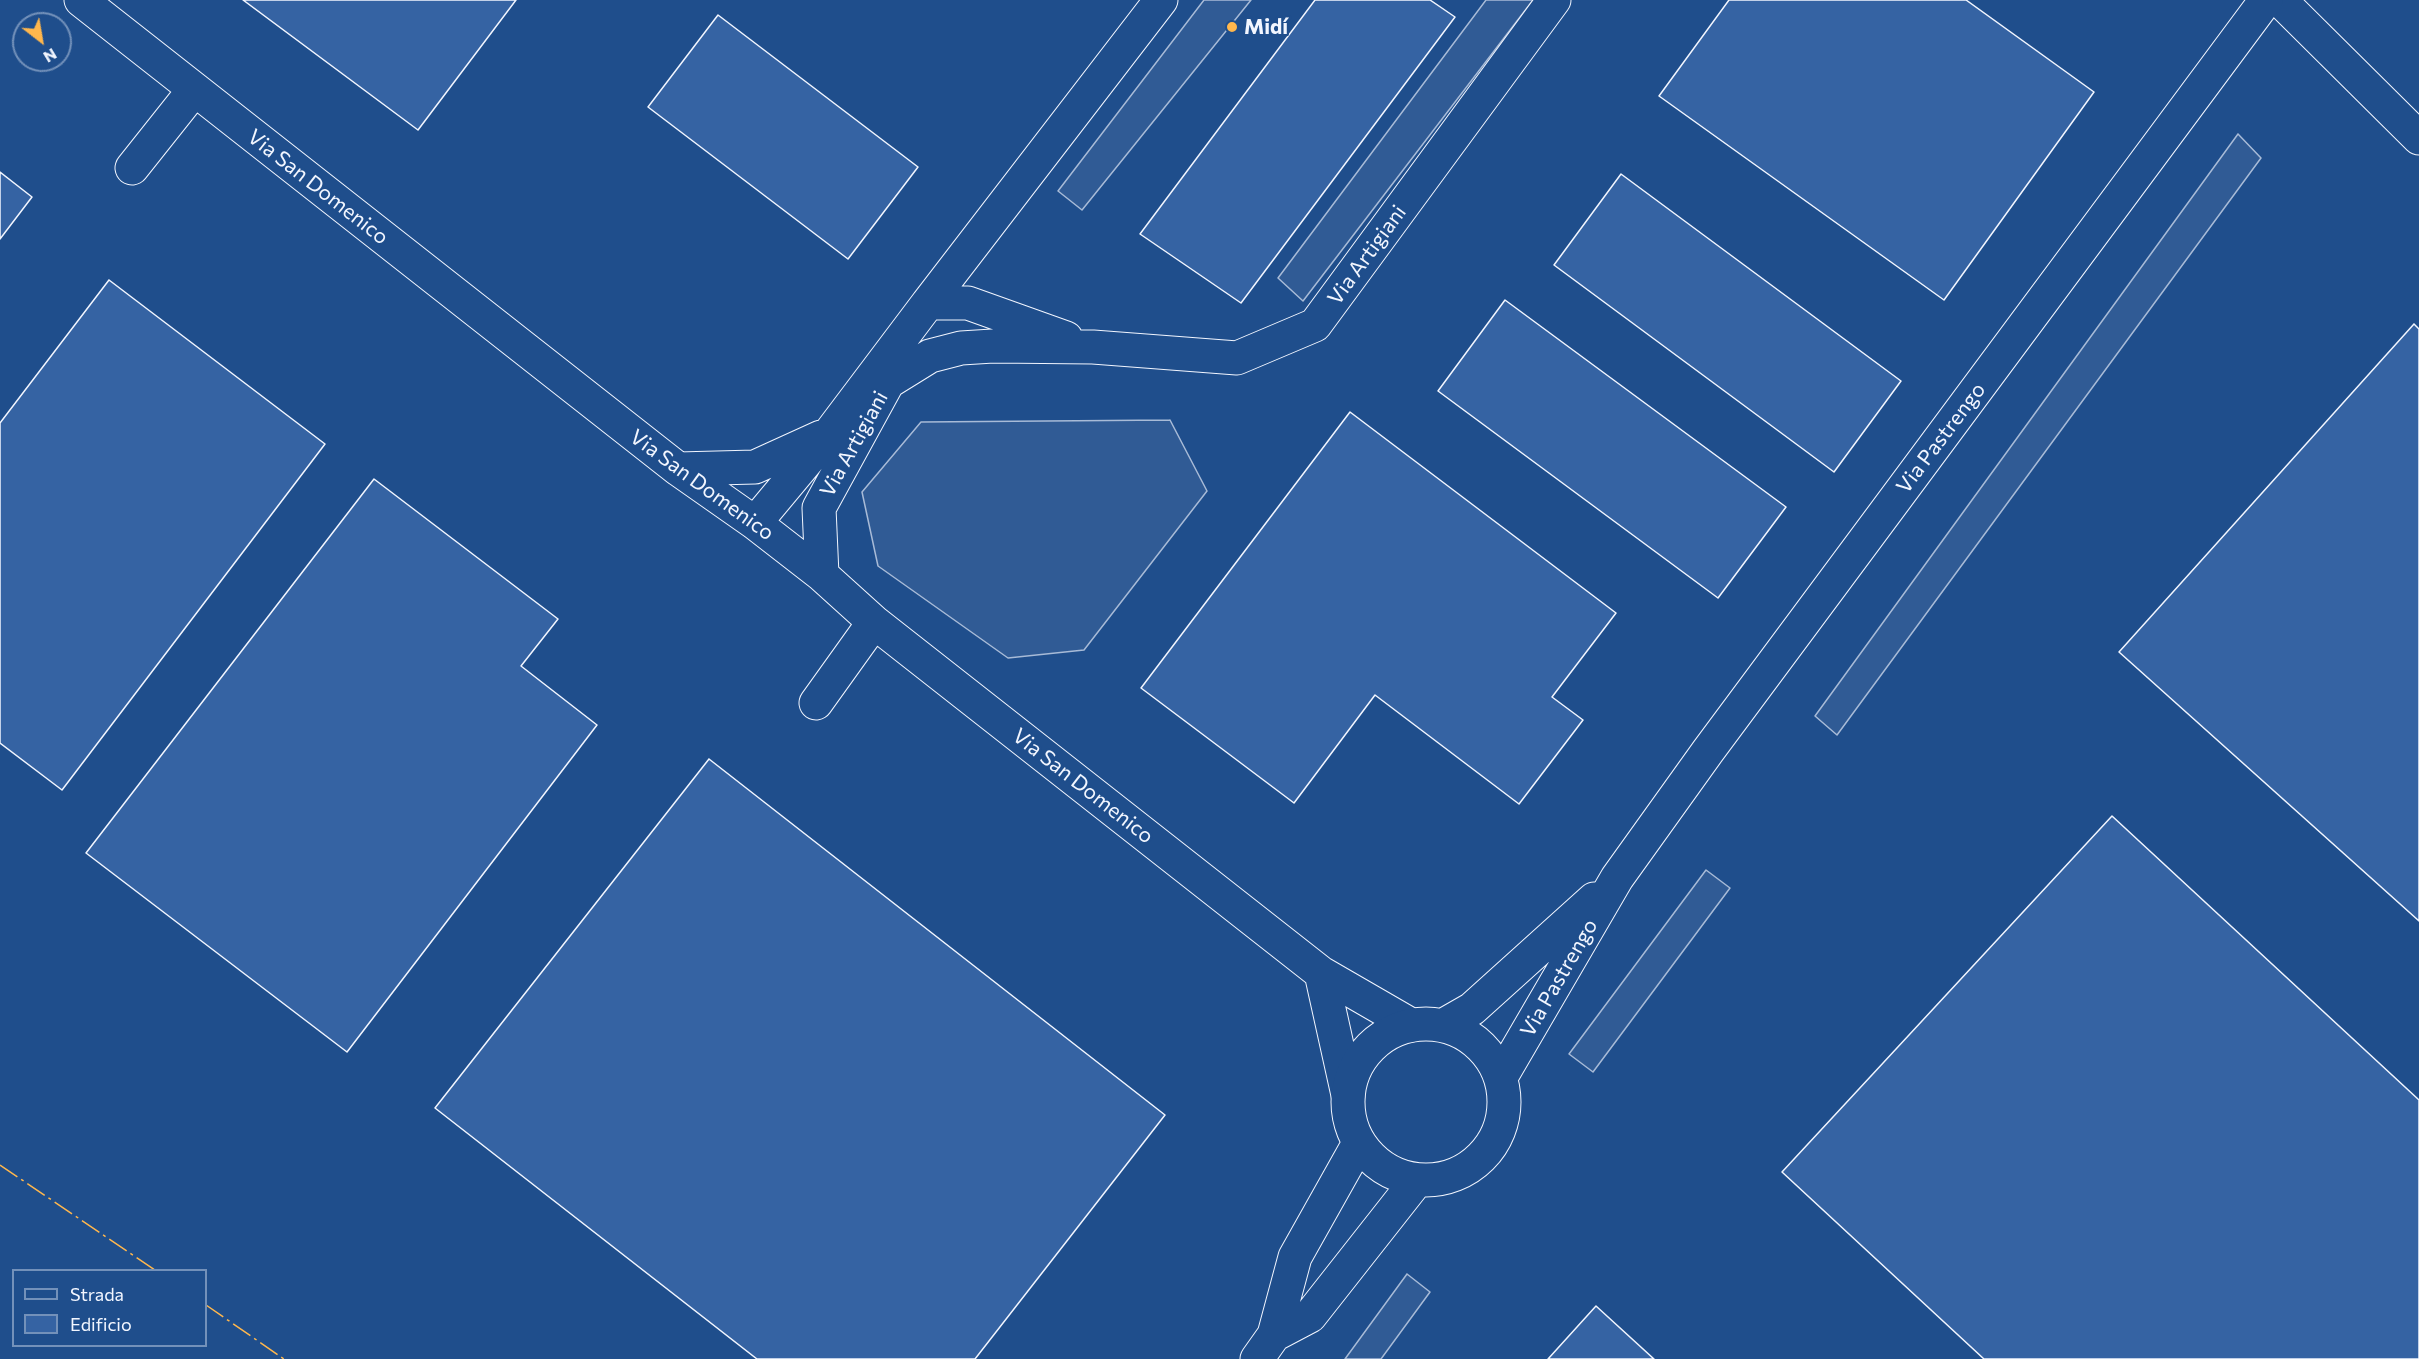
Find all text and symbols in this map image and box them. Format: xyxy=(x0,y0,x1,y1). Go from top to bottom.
north arrow xyxy=(12,12,72,72)
place label: Midí xyxy=(1244,14,1288,40)
marker: Midí xyxy=(1225,20,1239,34)
text: N xyxy=(40,45,61,67)
street label: Via San Domenico xyxy=(242,124,394,250)
street label: Via Artigiani xyxy=(1322,200,1412,310)
street label: Via Pastrengo xyxy=(1891,378,1991,498)
street label: Via Artigiani xyxy=(815,387,893,501)
street label: Via San Domenico xyxy=(625,424,779,546)
street label: Via San Domenico xyxy=(1007,723,1159,849)
street label: Via Pastrengo xyxy=(1515,915,1603,1041)
legend xyxy=(12,1269,207,1347)
text: Strada xyxy=(70,1283,124,1305)
text: Edificio xyxy=(70,1313,132,1335)

